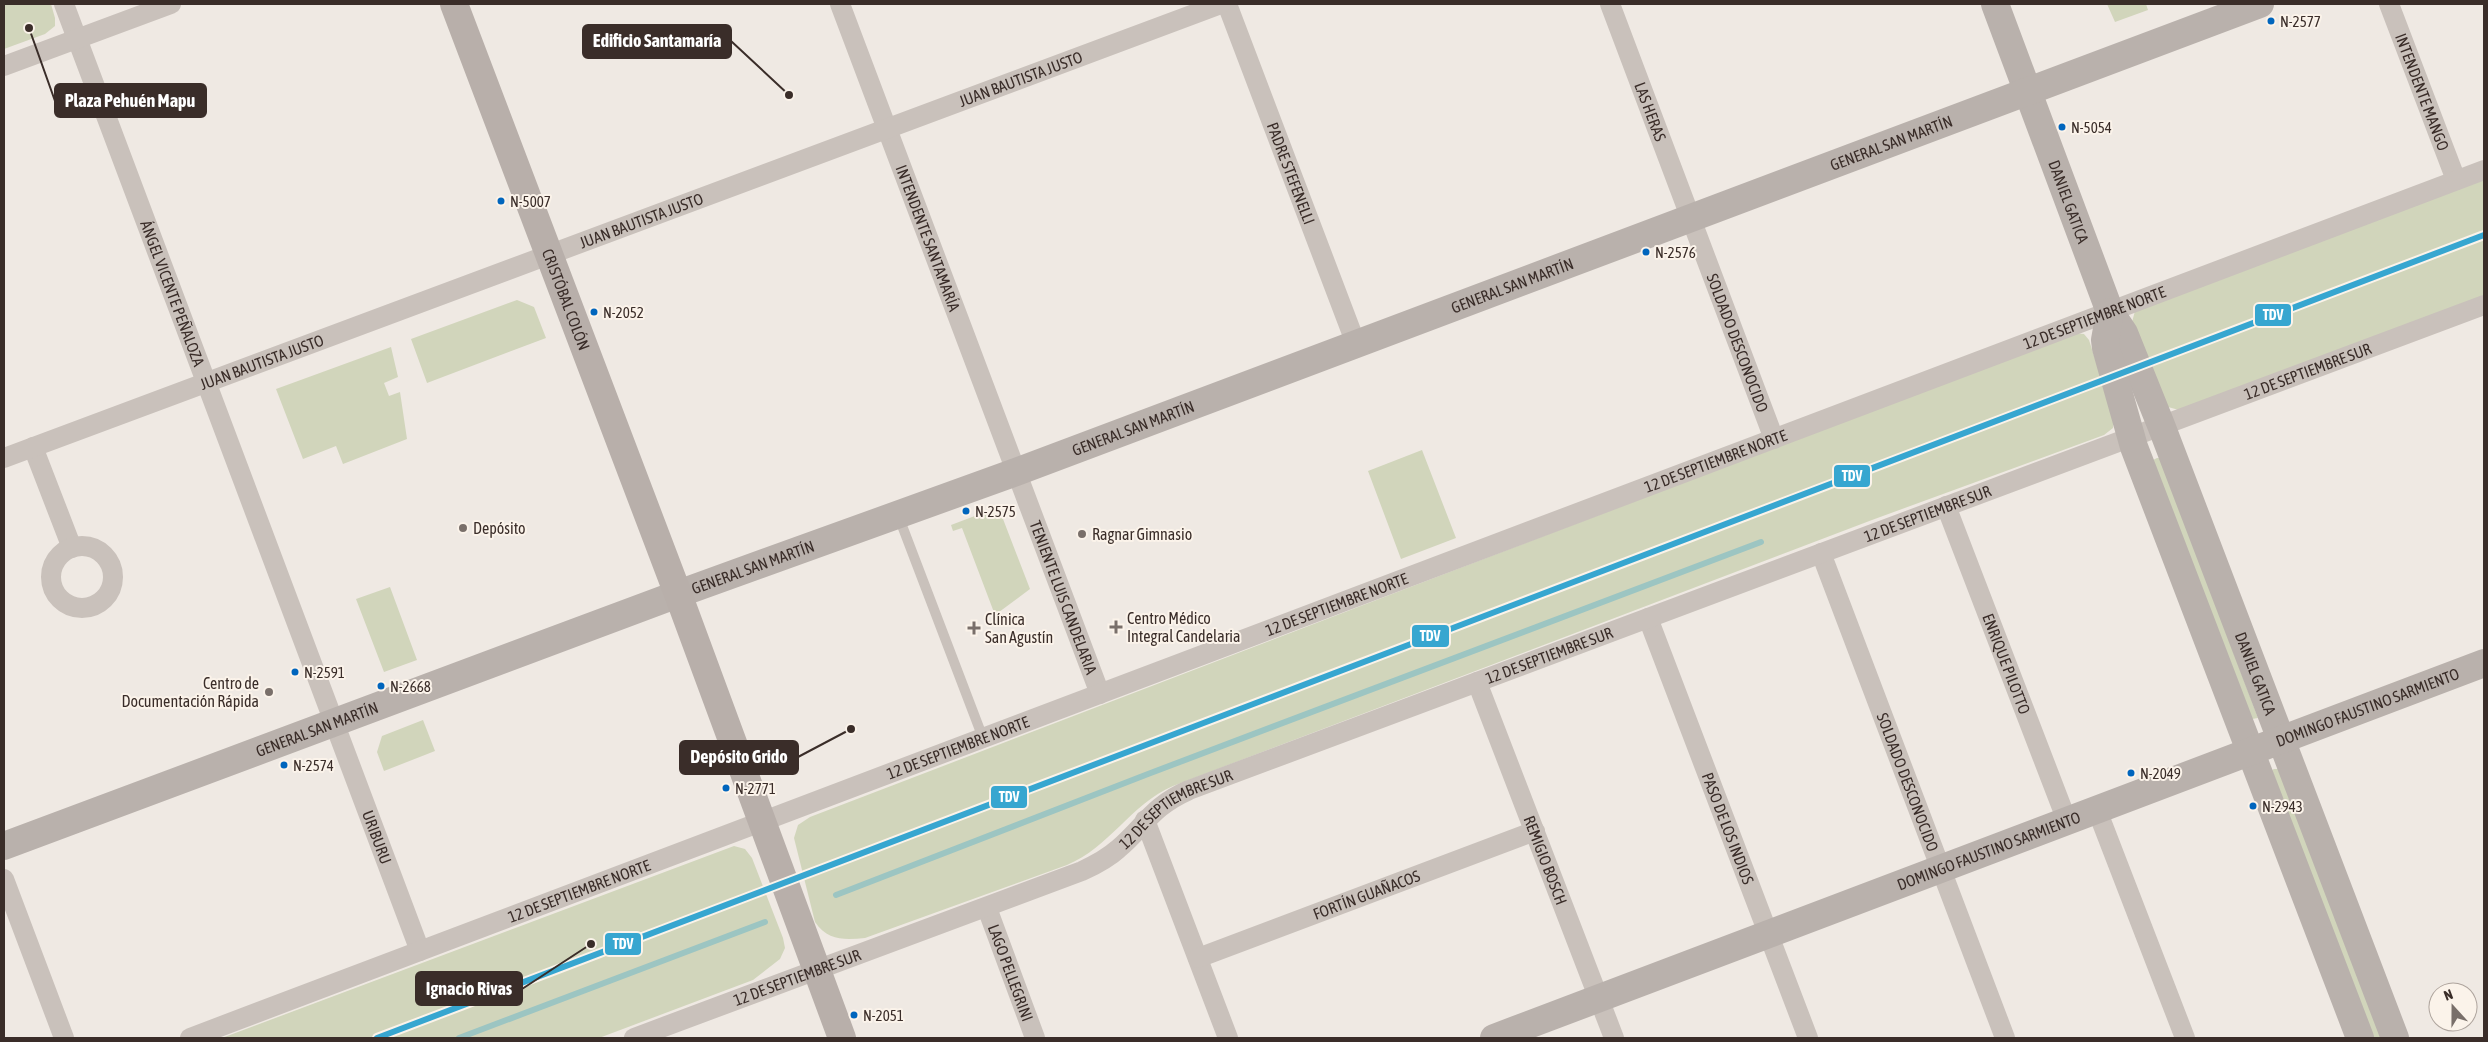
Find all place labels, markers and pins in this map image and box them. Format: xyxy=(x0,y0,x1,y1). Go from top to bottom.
place label: N-2577 xyxy=(2280,13,2321,30)
marker: N-2577 xyxy=(2266,16,2276,26)
callout: Edificio Santamaría xyxy=(583,25,731,58)
callout: Plaza Pehuén Mapu xyxy=(55,84,206,117)
place label: N-5054 xyxy=(2071,119,2112,136)
marker: N-5054 xyxy=(2057,122,2067,132)
place label: N-5007 xyxy=(510,193,551,210)
marker: N-5007 xyxy=(496,196,506,206)
place label: N-2576 xyxy=(1655,244,1696,261)
marker: N-2576 xyxy=(1641,247,1651,257)
place label: N-2052 xyxy=(603,304,644,321)
marker: N-2052 xyxy=(589,307,599,317)
place label: N-2575 xyxy=(975,503,1016,520)
marker: N-2575 xyxy=(961,506,971,516)
place label: Depósito xyxy=(473,519,526,538)
marker: Depósito xyxy=(457,522,469,534)
place label: Ragnar Gimnasio xyxy=(1092,525,1192,544)
marker: Ragnar Gimnasio xyxy=(1076,528,1088,540)
place label: Centro Médico Integral Candelaria xyxy=(1127,609,1240,646)
place label: Clínica San Agustín xyxy=(985,610,1053,647)
marker: Centro Médico Integral Candelaria xyxy=(1109,620,1123,634)
marker: Clínica San Agustín xyxy=(967,621,981,635)
place label: N-2591 xyxy=(304,664,345,681)
marker: N-2591 xyxy=(290,667,300,677)
place label: Centro de Documentación Rápida xyxy=(121,674,259,711)
place label: N-2668 xyxy=(390,678,431,695)
marker: N-2668 xyxy=(376,681,386,691)
marker: Centro de Documentación Rápida xyxy=(263,686,275,698)
callout: Depósito Grido xyxy=(680,741,798,774)
place label: N-2574 xyxy=(293,757,334,774)
marker: N-2574 xyxy=(279,760,289,770)
place label: N-2049 xyxy=(2140,765,2181,782)
marker: N-2049 xyxy=(2126,768,2136,778)
place label: N-2771 xyxy=(735,780,776,797)
marker: N-2771 xyxy=(721,783,731,793)
place label: N-2943 xyxy=(2262,798,2303,815)
marker: N-2943 xyxy=(2248,801,2258,811)
callout: Ignacio Rivas xyxy=(416,972,522,1005)
place label: N-2051 xyxy=(863,1007,904,1024)
marker: N-2051 xyxy=(849,1010,859,1020)

